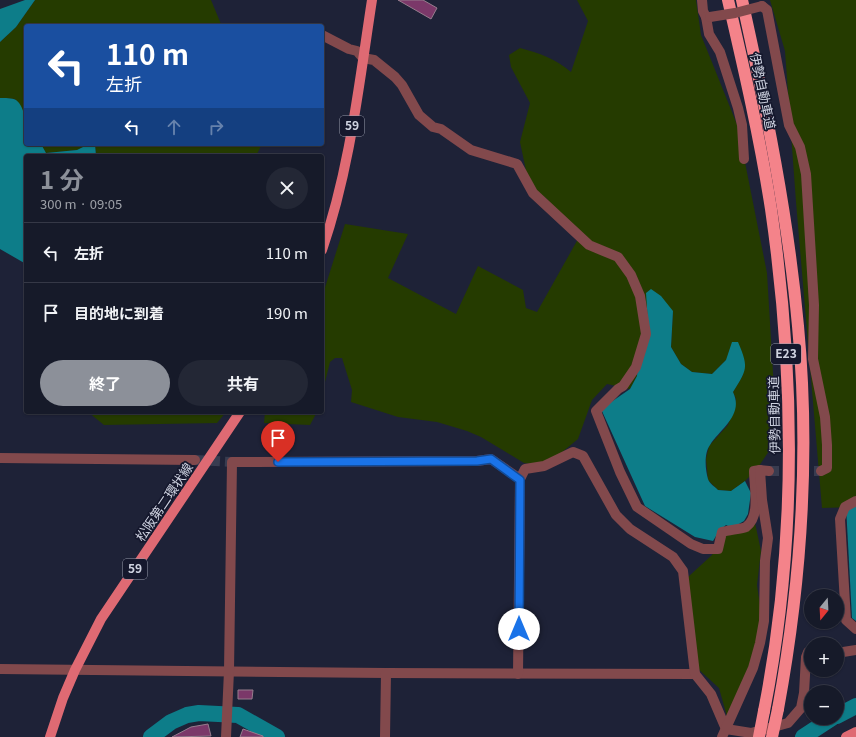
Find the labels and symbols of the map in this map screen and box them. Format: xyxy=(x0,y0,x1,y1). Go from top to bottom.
street label: 伊勢自動車道 xyxy=(746,51,781,131)
road number: 59 xyxy=(340,116,364,136)
road number: E23 xyxy=(771,344,801,364)
street label: 伊勢自動車道 xyxy=(763,376,784,454)
pin xyxy=(261,421,295,462)
street label: 松阪第二環状線 xyxy=(130,459,197,545)
road number: 59 xyxy=(123,559,147,579)
north arrow xyxy=(804,589,844,629)
position arrow xyxy=(498,608,540,650)

